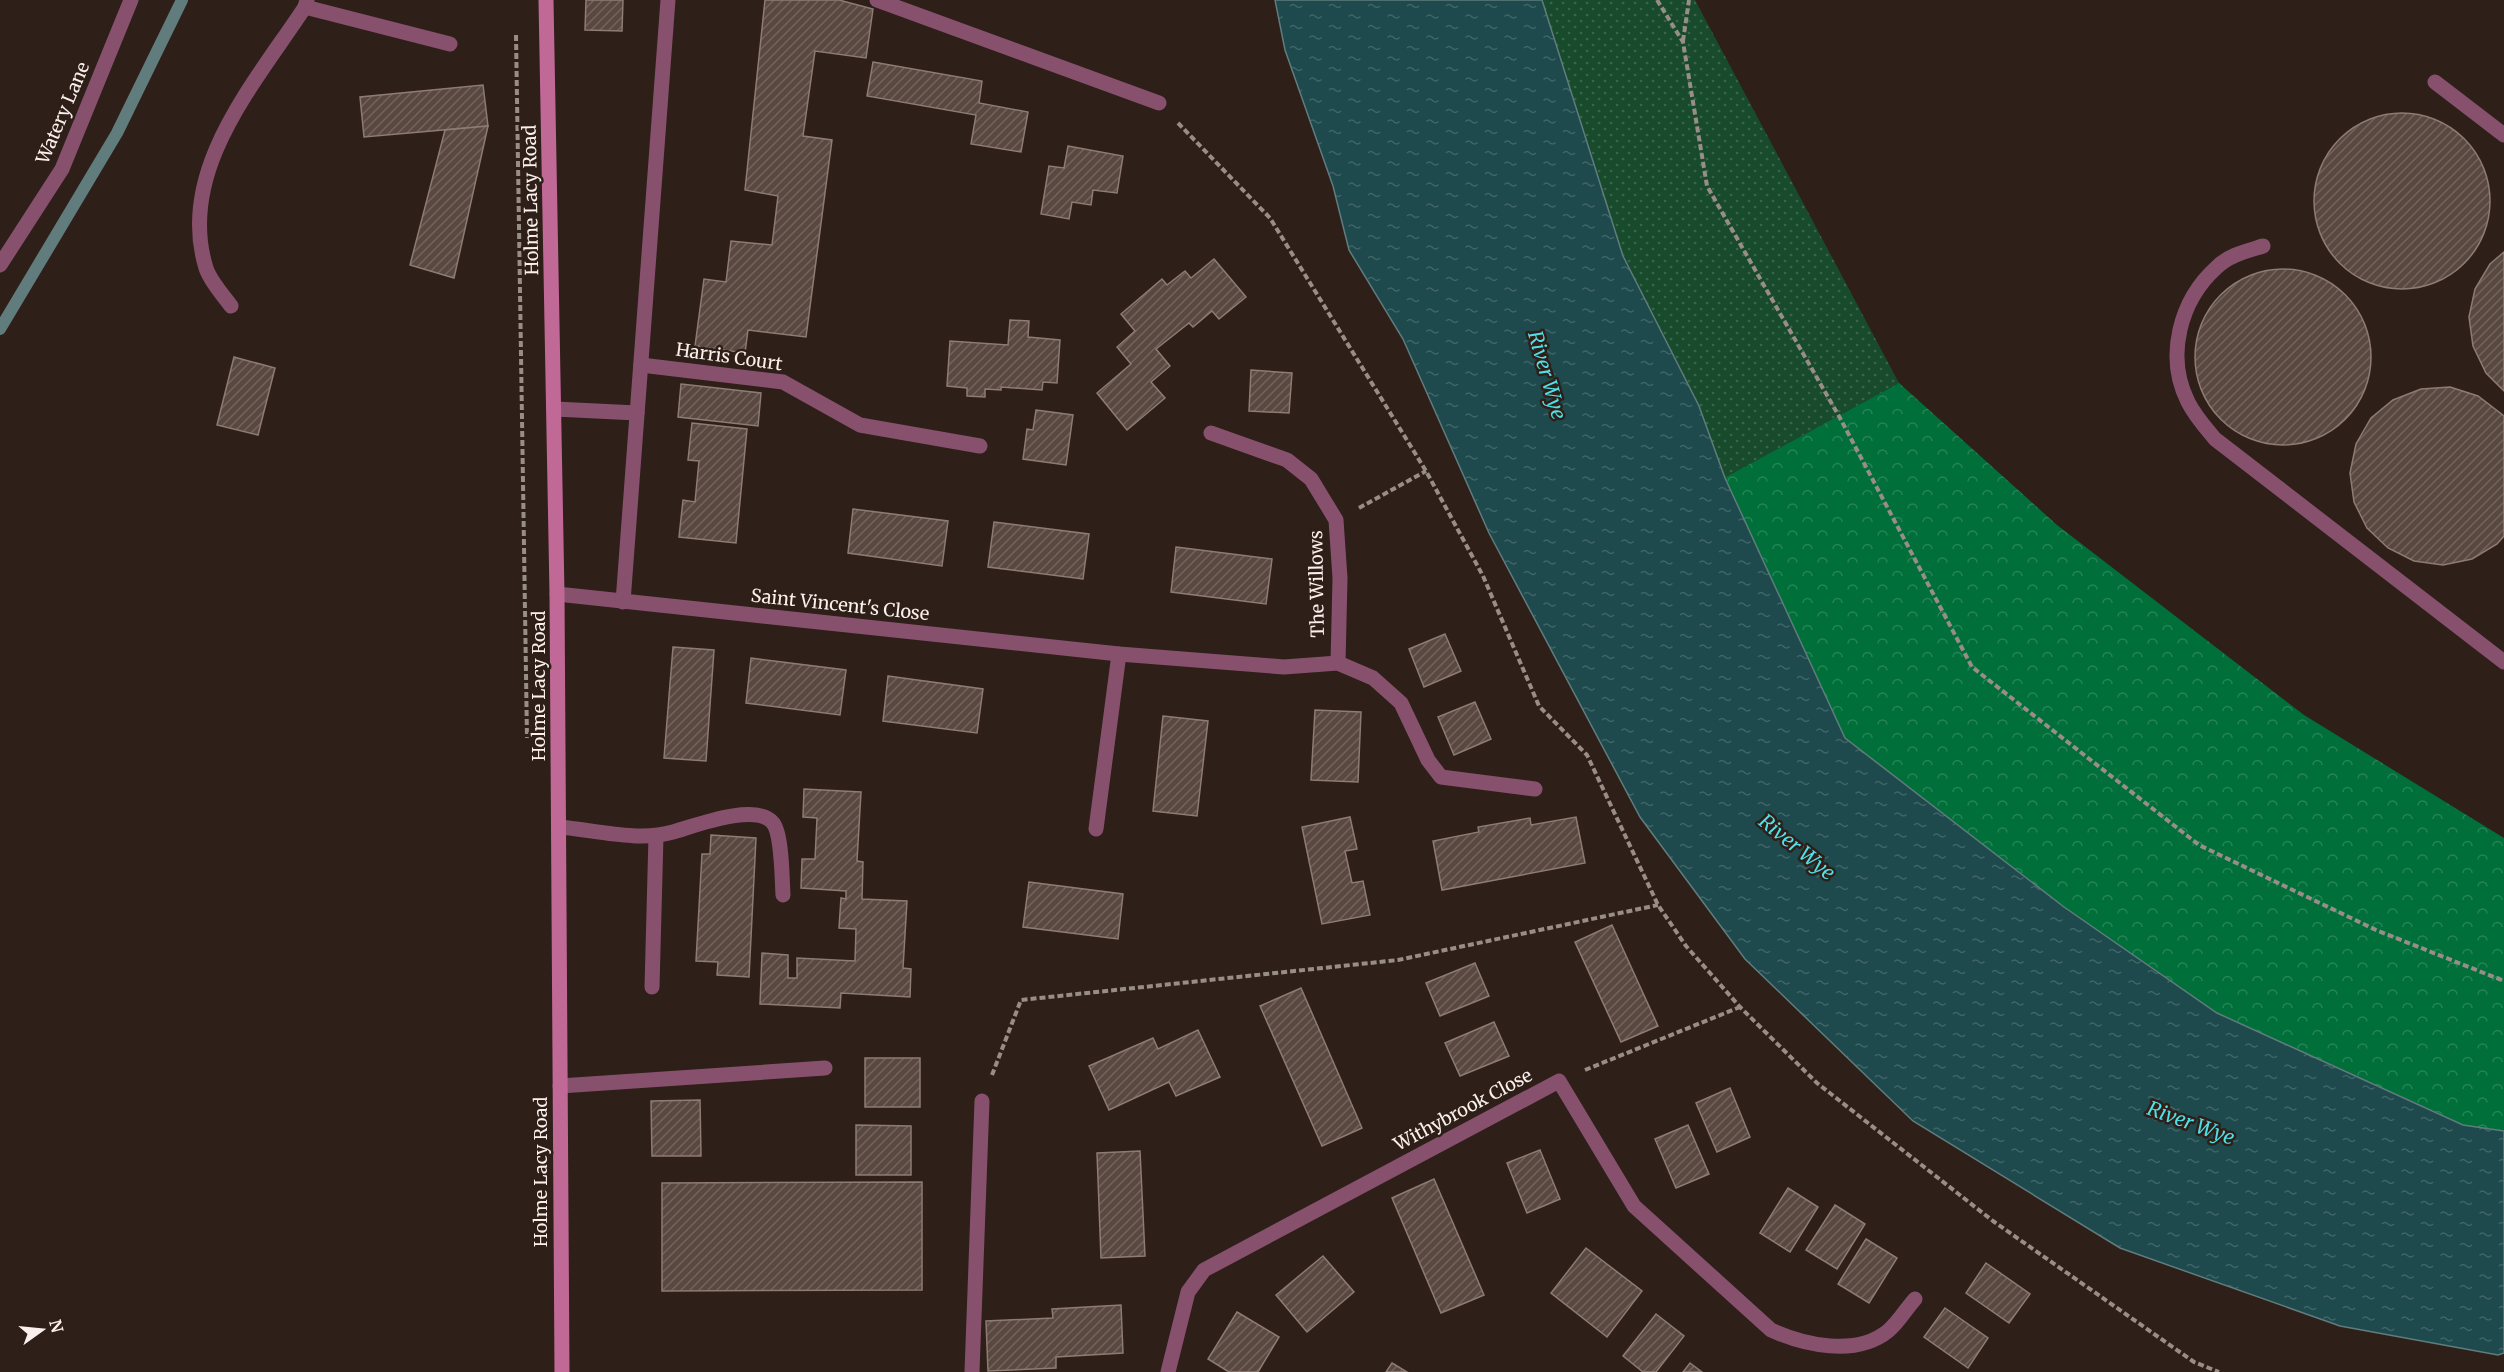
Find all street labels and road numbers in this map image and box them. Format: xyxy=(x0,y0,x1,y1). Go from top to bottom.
street label: Watery Lane xyxy=(30,58,94,168)
street label: Holme Lacy Road xyxy=(518,124,543,276)
street label: Harris Court xyxy=(674,338,784,375)
street label: The Willows xyxy=(1304,530,1329,638)
street label: Saint Vincent's Close xyxy=(750,584,930,625)
street label: Holme Lacy Road xyxy=(527,611,550,761)
street label: Withybrook Close xyxy=(1389,1063,1536,1156)
street label: Holme Lacy Road xyxy=(529,1097,552,1247)

